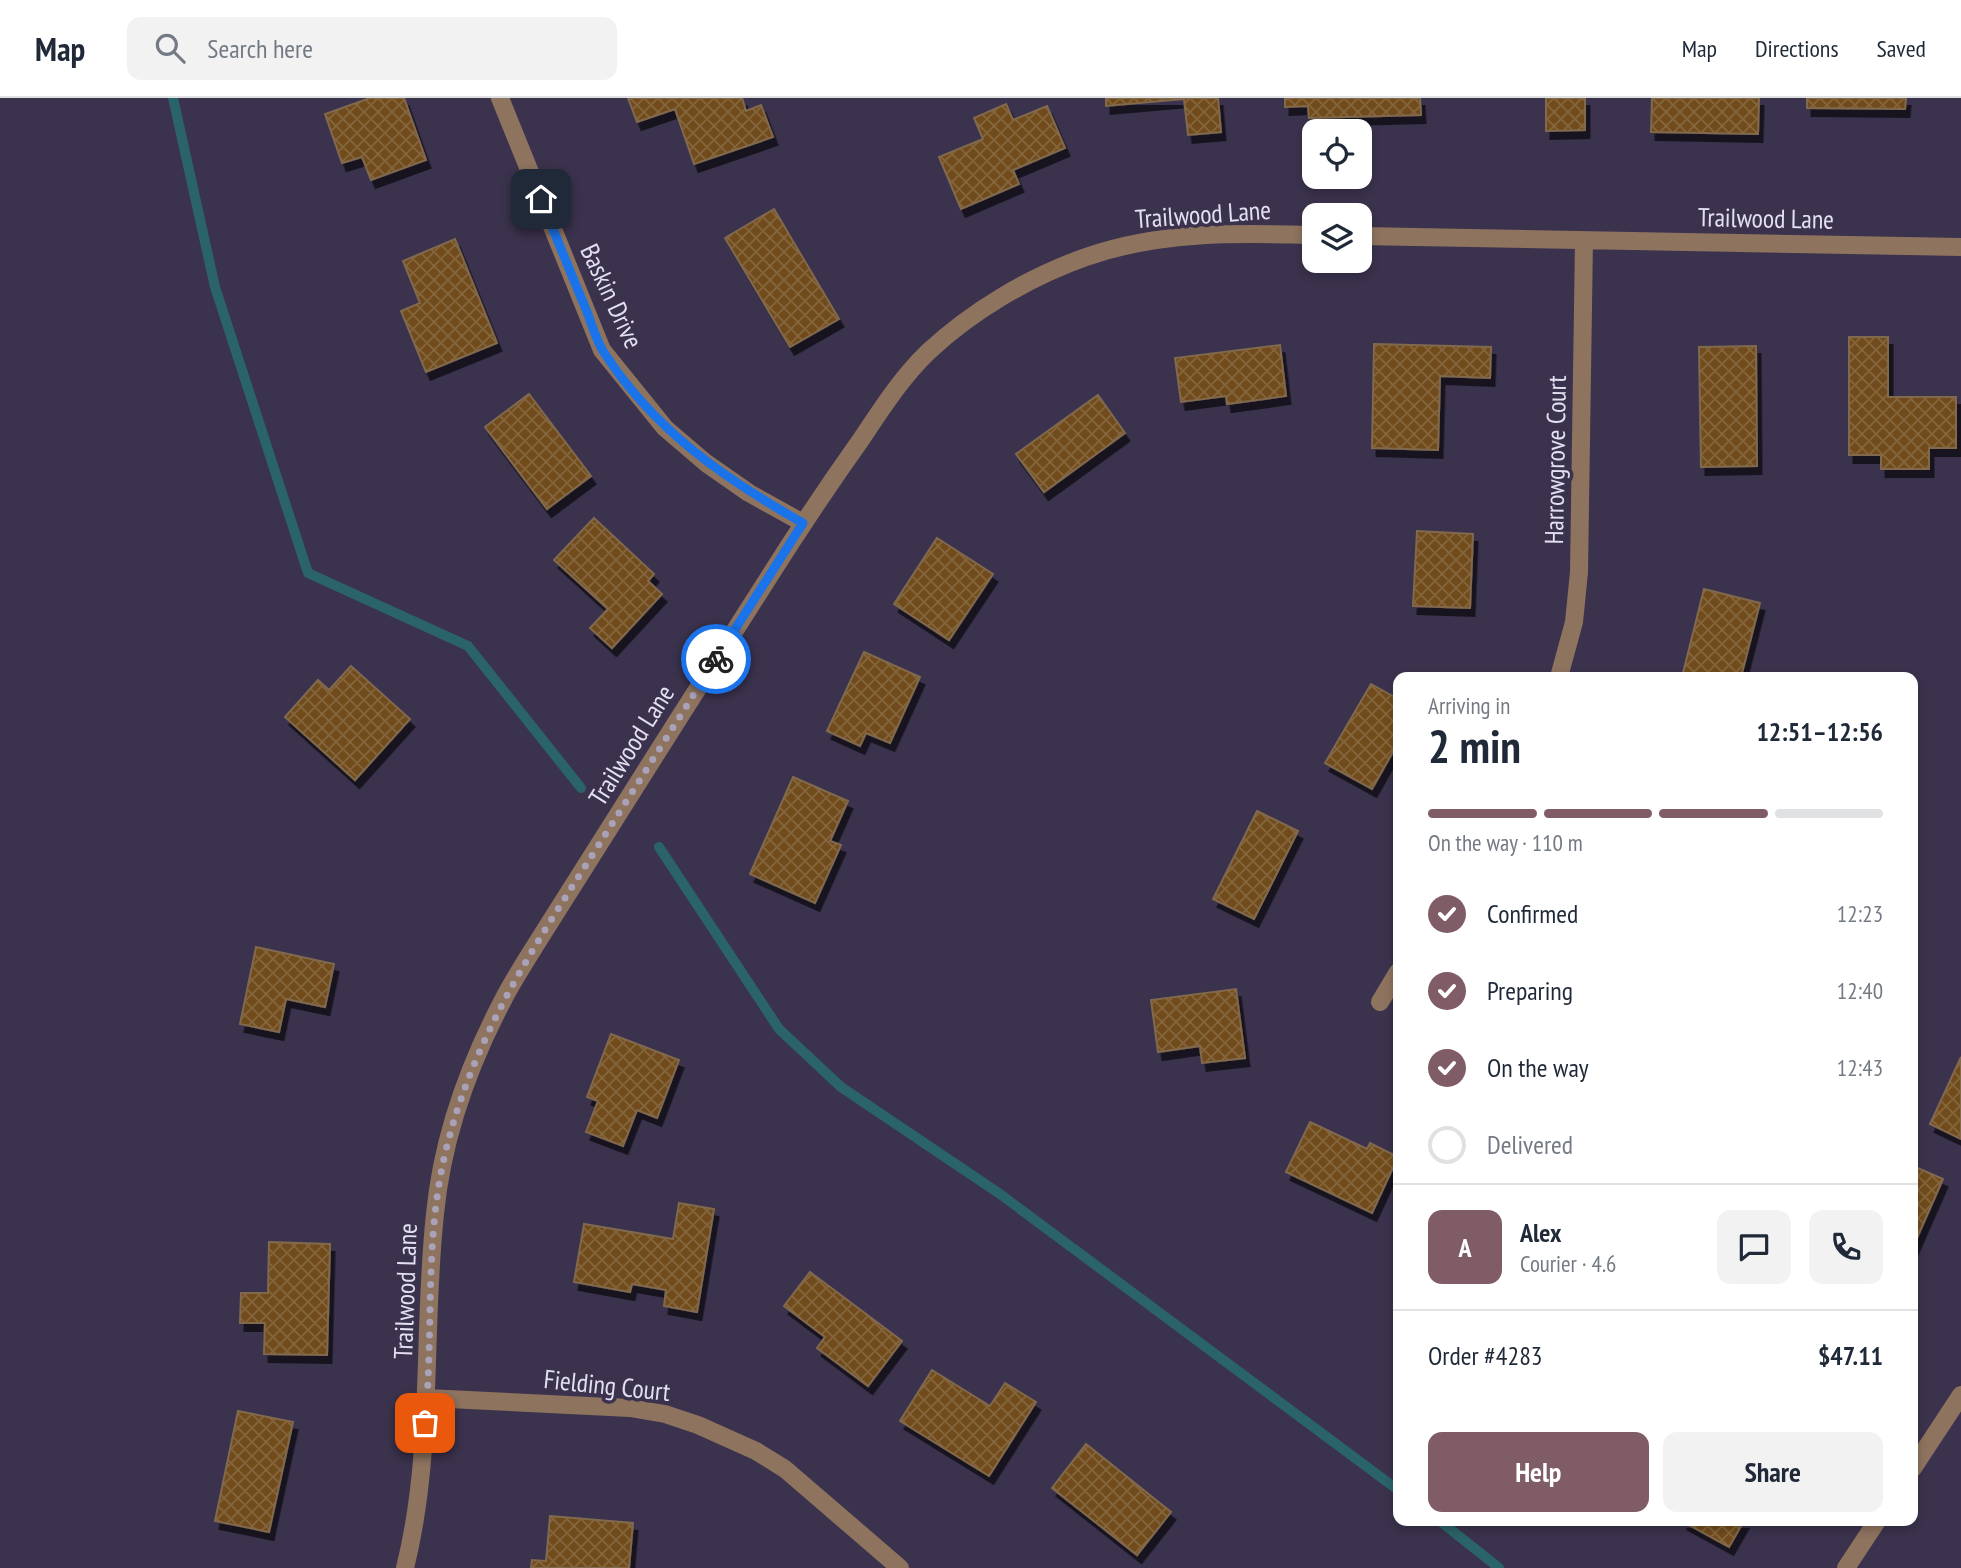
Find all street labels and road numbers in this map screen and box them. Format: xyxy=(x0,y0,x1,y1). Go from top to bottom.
street label: Trailwood Lane xyxy=(1134,193,1272,235)
street label: Trailwood Lane xyxy=(1698,200,1834,236)
street label: Baskin Drive xyxy=(574,239,650,353)
street label: Harrowgrove Court xyxy=(1537,375,1573,545)
street label: Trailwood Lane xyxy=(581,679,681,811)
street label: Trailwood Lane xyxy=(386,1222,424,1360)
street label: Fielding Court xyxy=(542,1362,672,1408)

